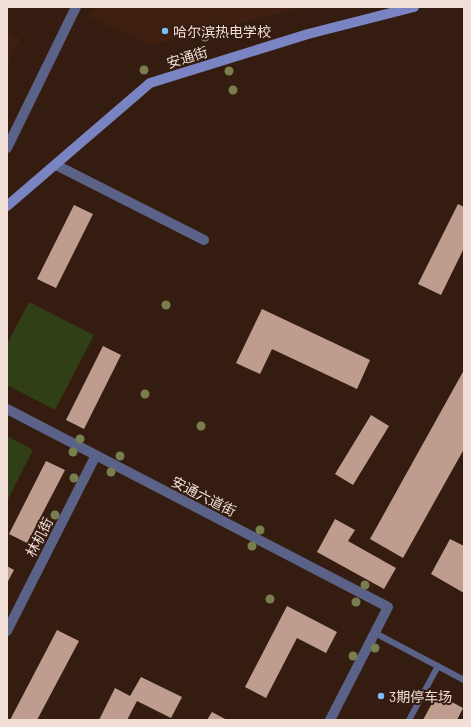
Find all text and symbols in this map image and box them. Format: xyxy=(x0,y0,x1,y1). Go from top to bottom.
place label: 哈尔滨热电学校 xyxy=(173,23,271,40)
marker: 哈尔滨热电学校 xyxy=(160,26,170,36)
street label: 安通街 xyxy=(164,43,210,71)
street label: 安通六道街 xyxy=(169,473,239,519)
street label: 林机街 xyxy=(22,514,56,560)
place label: 3期停车场 xyxy=(389,688,452,705)
marker: 3期停车场 xyxy=(376,691,386,701)

